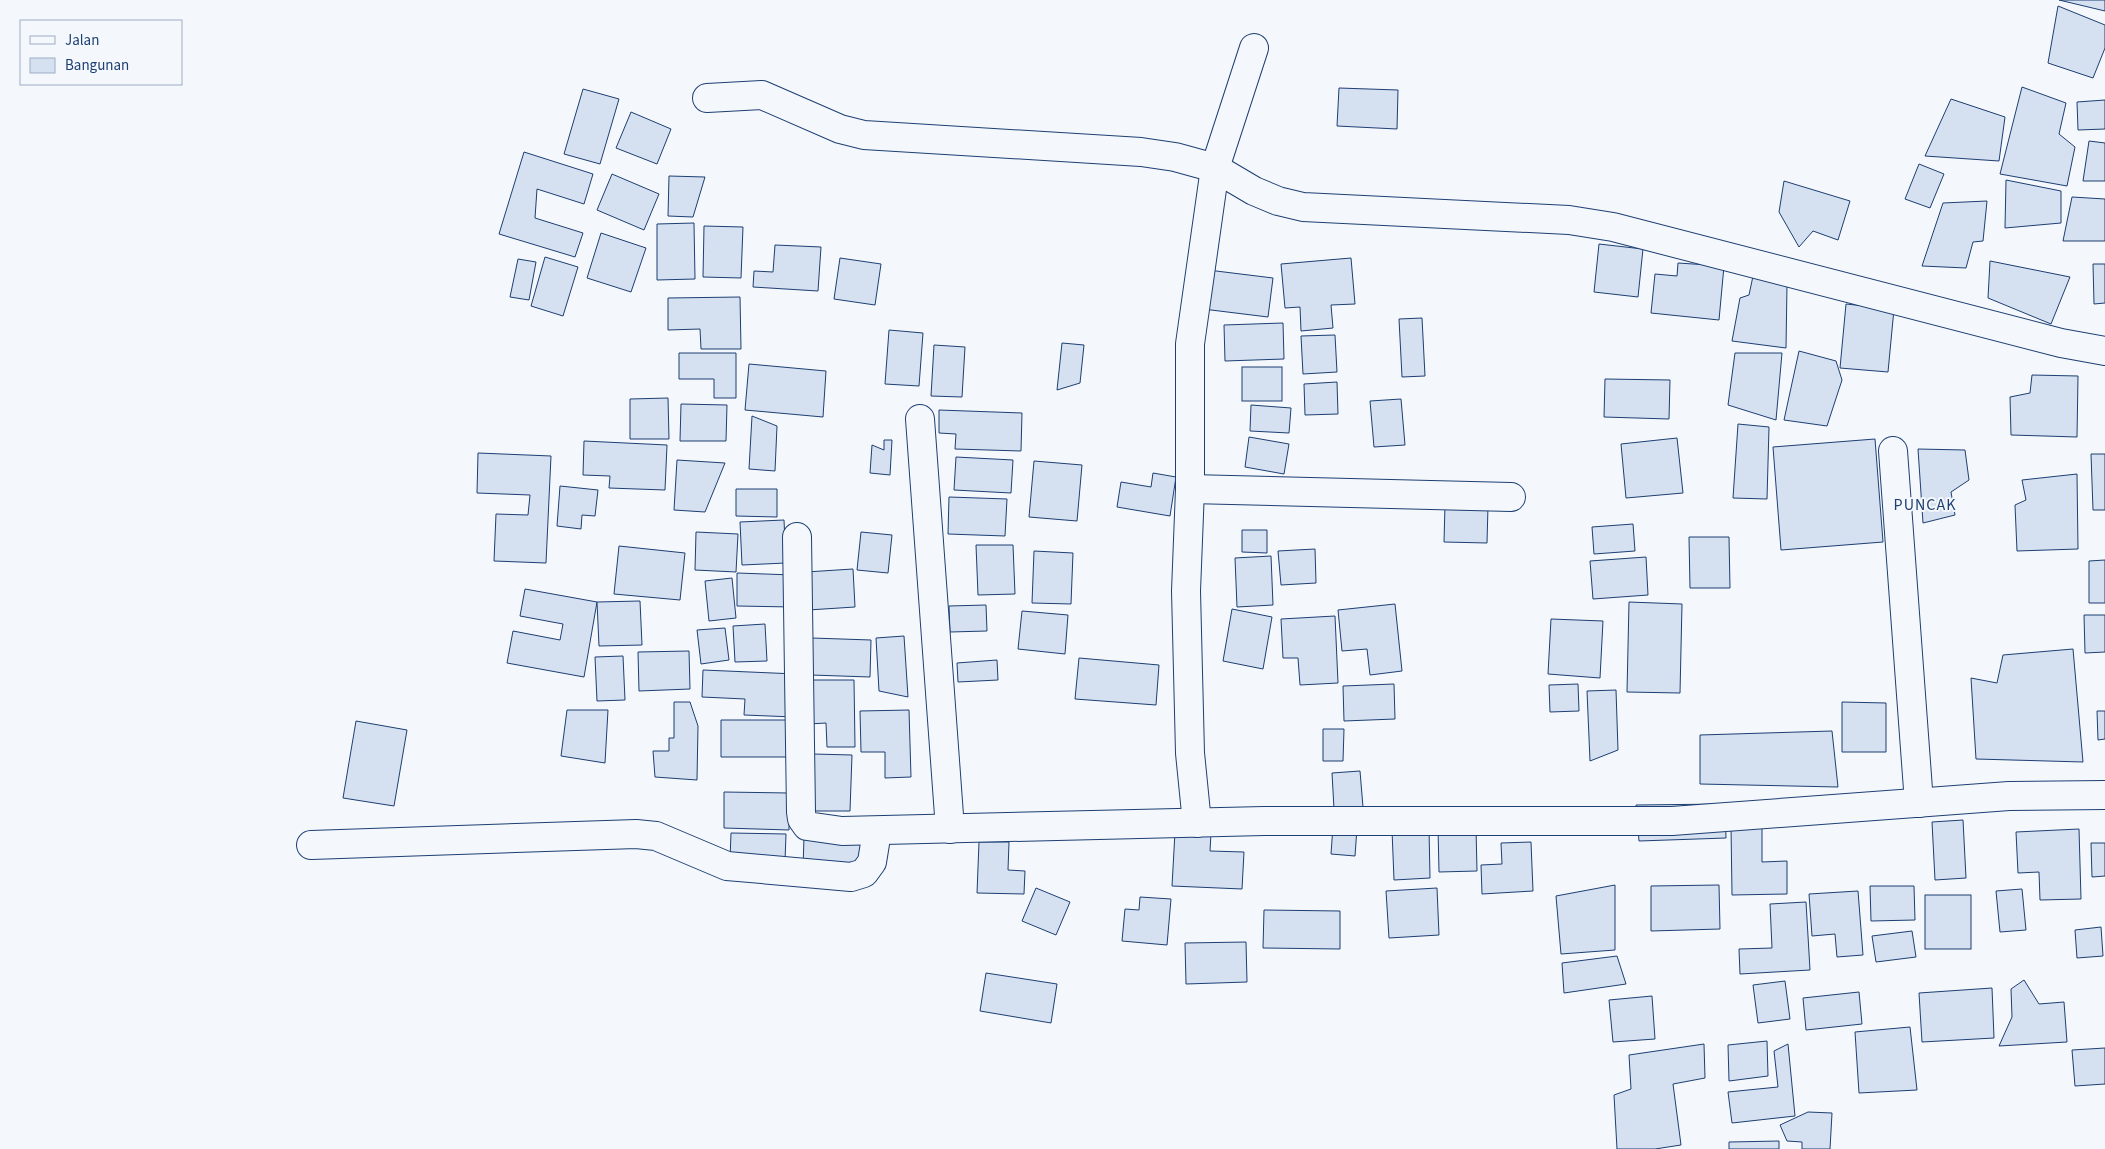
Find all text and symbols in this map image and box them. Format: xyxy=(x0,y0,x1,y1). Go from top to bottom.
legend xyxy=(20,20,182,85)
text: Jalan xyxy=(65,30,99,51)
text: Bangunan xyxy=(65,55,129,76)
district label: PUNCAK xyxy=(1894,494,1956,516)

